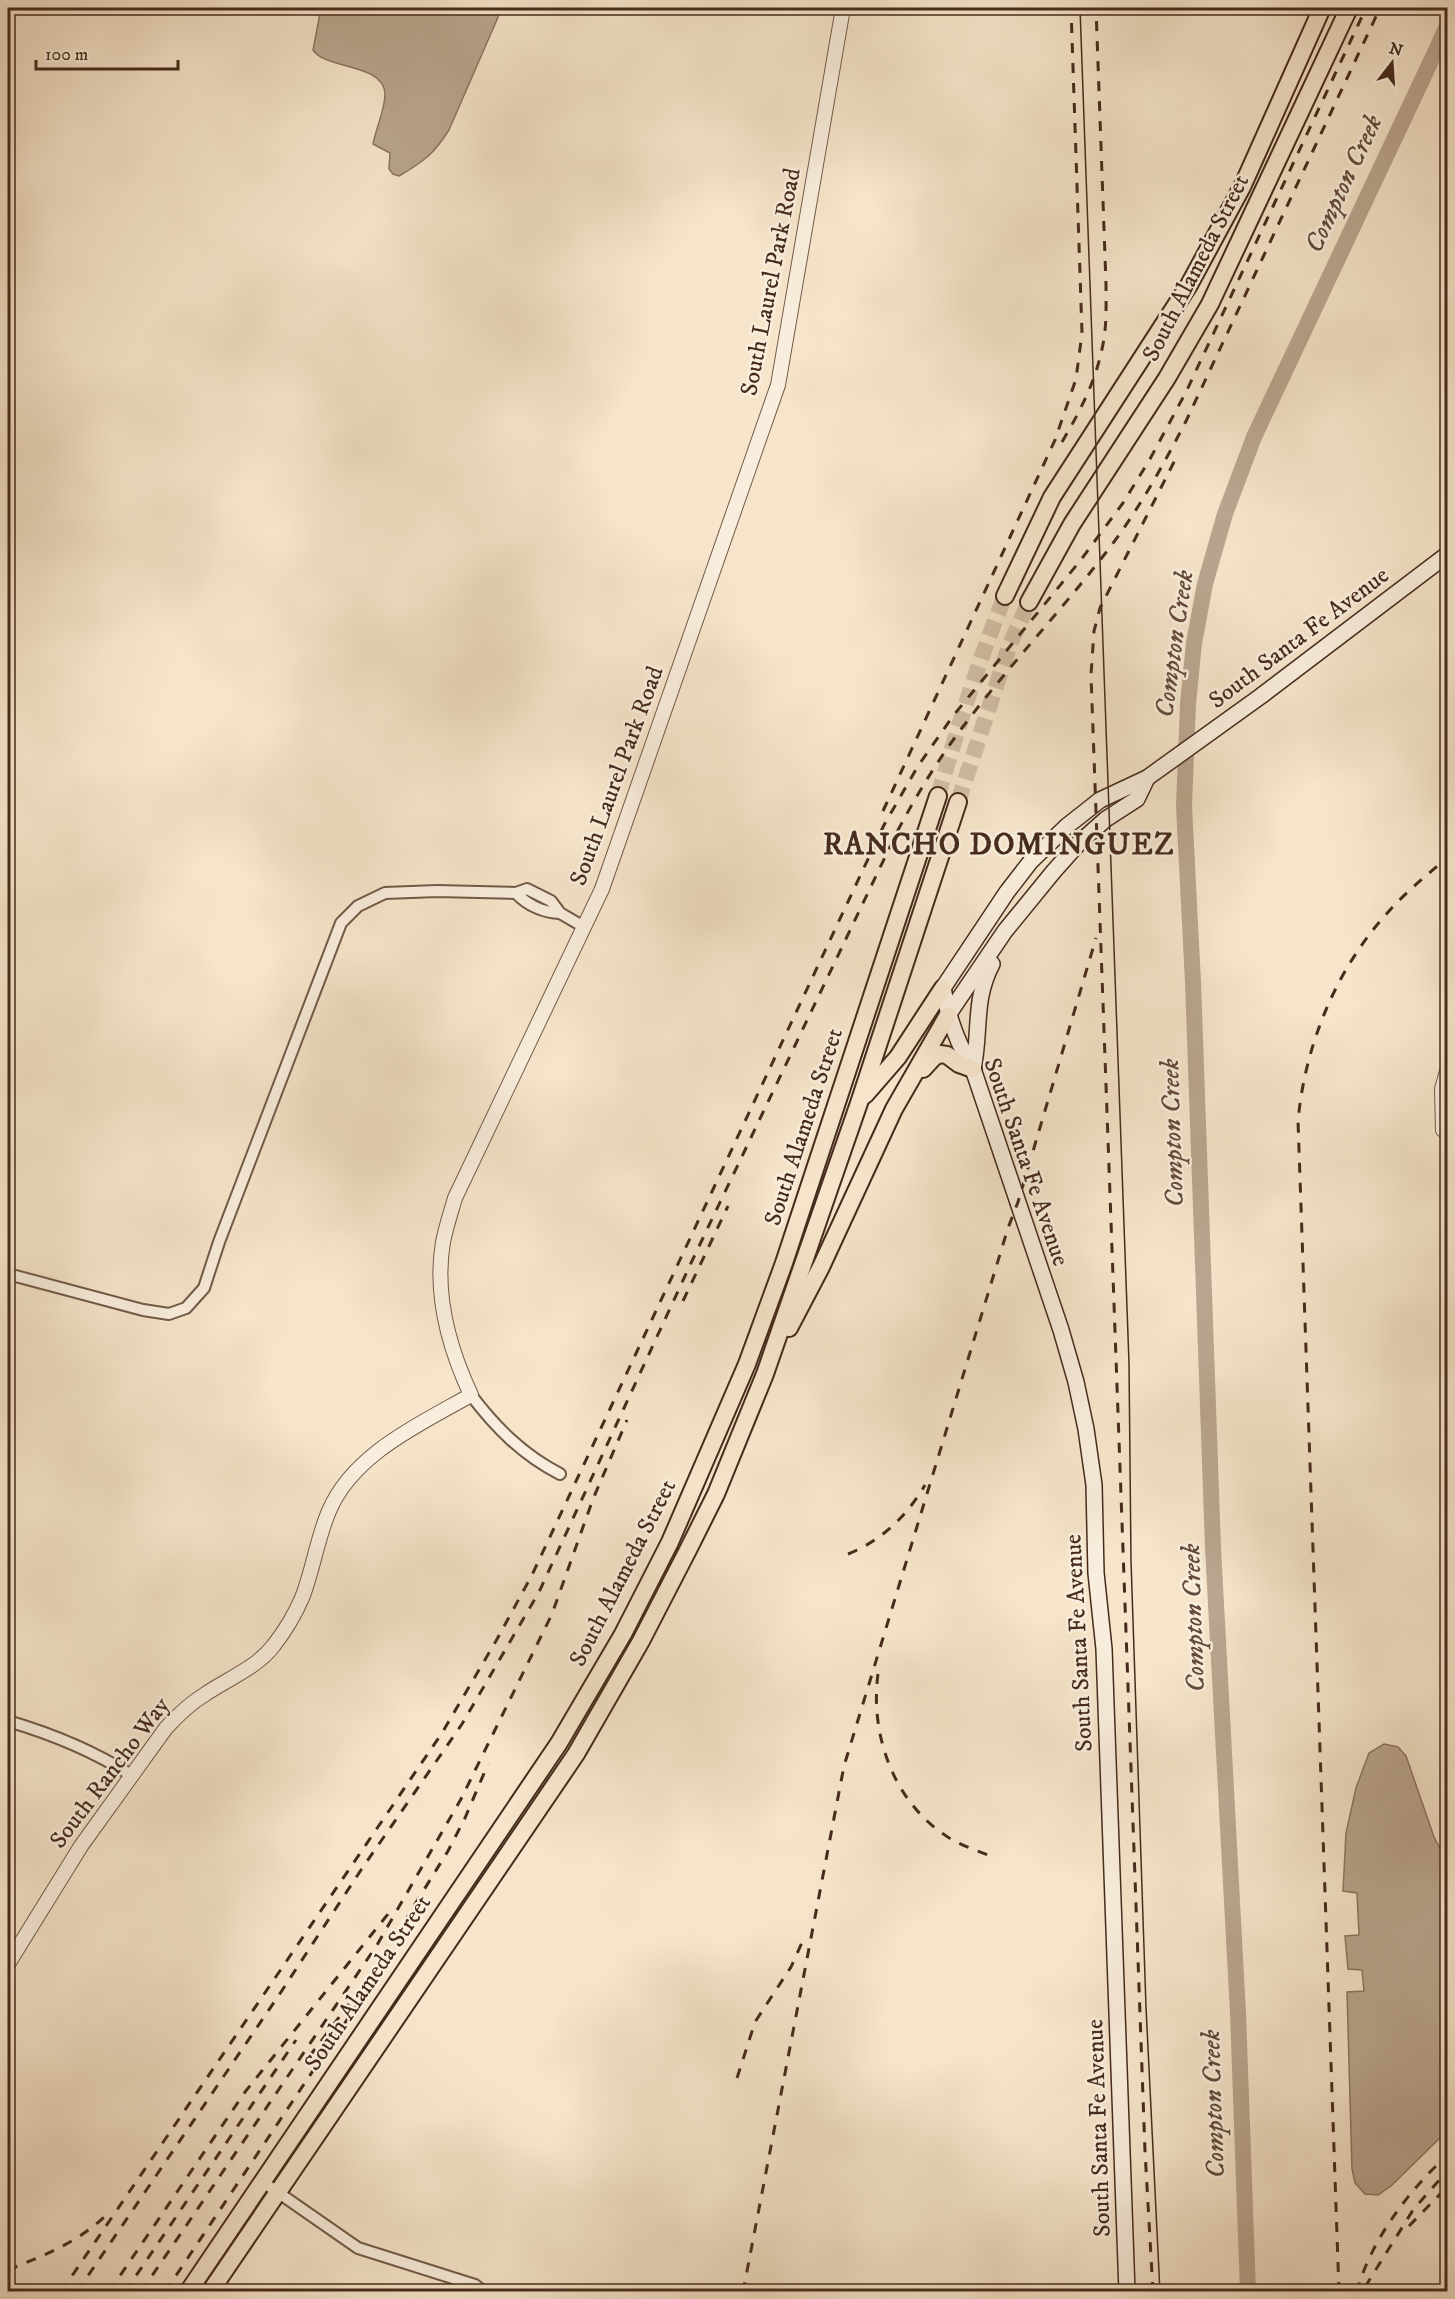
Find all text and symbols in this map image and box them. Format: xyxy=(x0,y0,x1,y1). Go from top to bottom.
scale bar xyxy=(36,33,178,71)
north arrow xyxy=(1362,33,1422,93)
text: N xyxy=(1387,38,1405,61)
text: 100 m xyxy=(45,44,88,66)
water label: Compton Creek xyxy=(1298,110,1390,258)
street label: South Laurel Park Road xyxy=(734,166,808,398)
street label: South Alameda Street xyxy=(1136,169,1256,367)
street label: South Santa Fe Avenue xyxy=(1203,560,1395,716)
water label: Compton Creek xyxy=(1148,568,1202,720)
street label: South Laurel Park Road xyxy=(563,662,671,890)
district label: RANCHO DOMINGUEZ xyxy=(823,827,1175,864)
street label: South Alameda Street xyxy=(758,1024,850,1230)
street label: South Santa Fe Avenue xyxy=(976,1054,1076,1270)
water label: Compton Creek xyxy=(1154,1058,1192,1208)
street label: South Alameda Street xyxy=(563,1474,683,1672)
street label: South Santa Fe Avenue xyxy=(1058,1533,1100,1753)
water label: Compton Creek xyxy=(1175,1543,1213,1693)
street label: South Rancho Way xyxy=(43,1691,177,1855)
street label: South Alameda Street xyxy=(298,1889,438,2077)
street label: South Santa Fe Avenue xyxy=(1080,2019,1118,2237)
water label: Compton Creek xyxy=(1195,2029,1233,2179)

